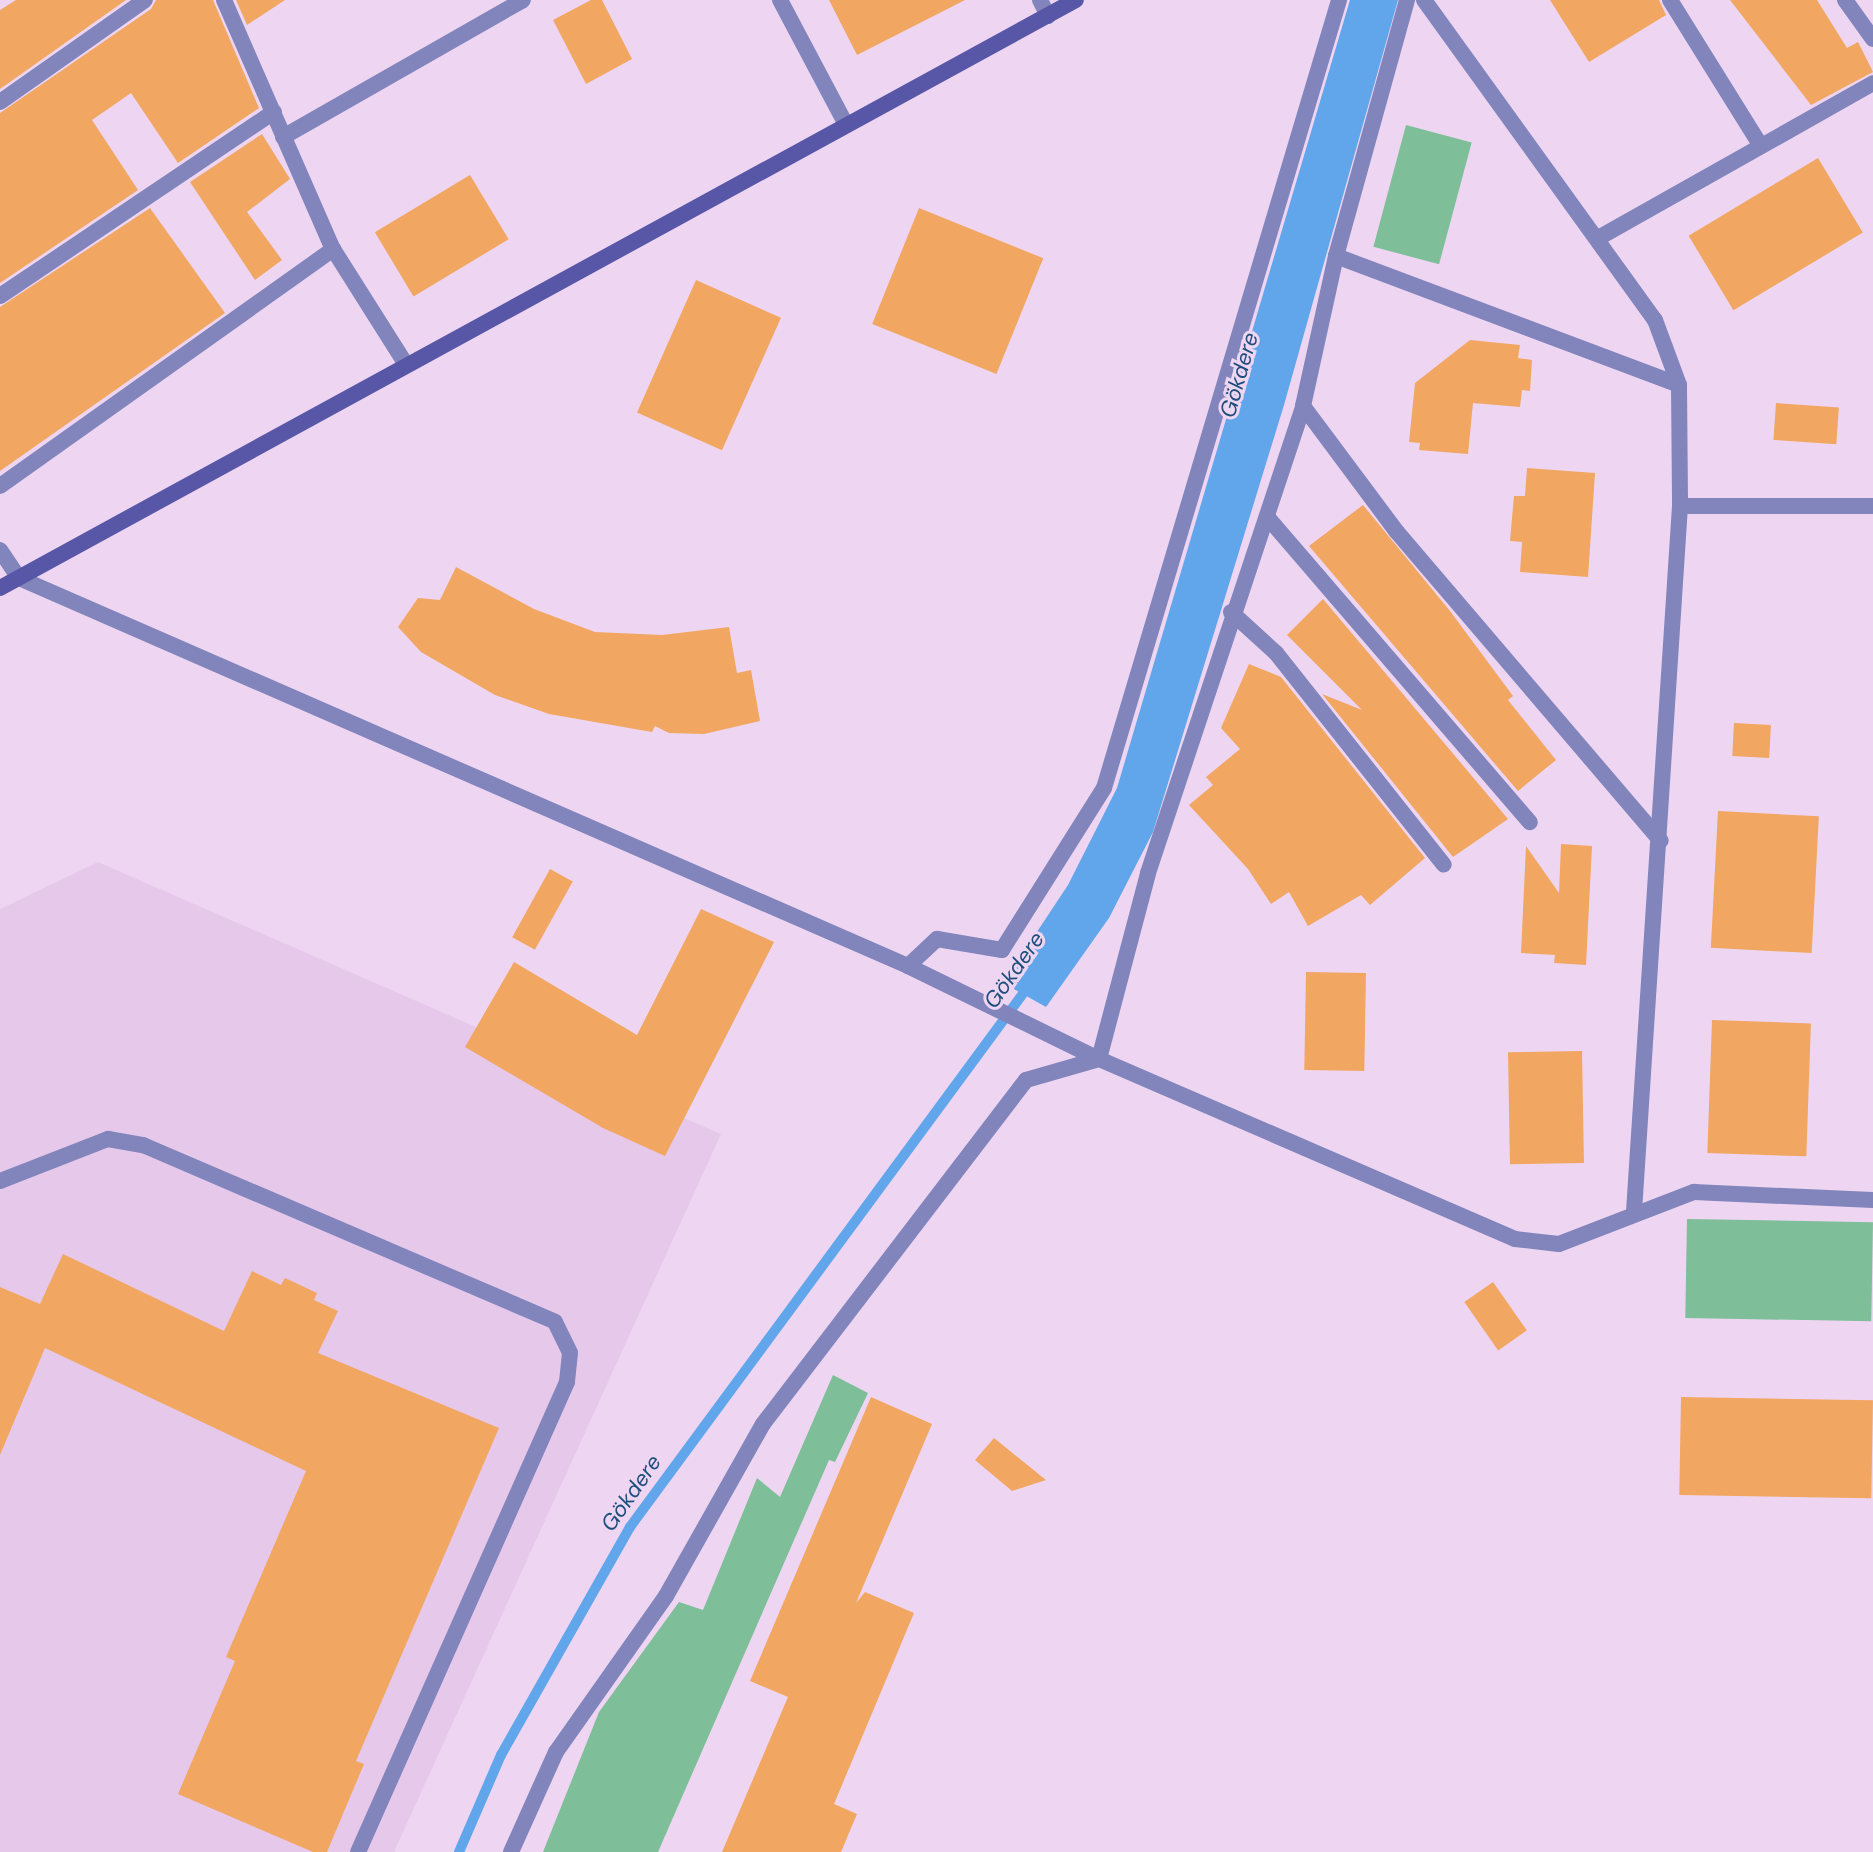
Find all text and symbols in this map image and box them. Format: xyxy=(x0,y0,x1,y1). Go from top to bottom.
water label: Gökdere xyxy=(1214,329,1264,421)
water label: Gökdere xyxy=(978,927,1050,1013)
water label: Gökdere xyxy=(595,1450,667,1536)

